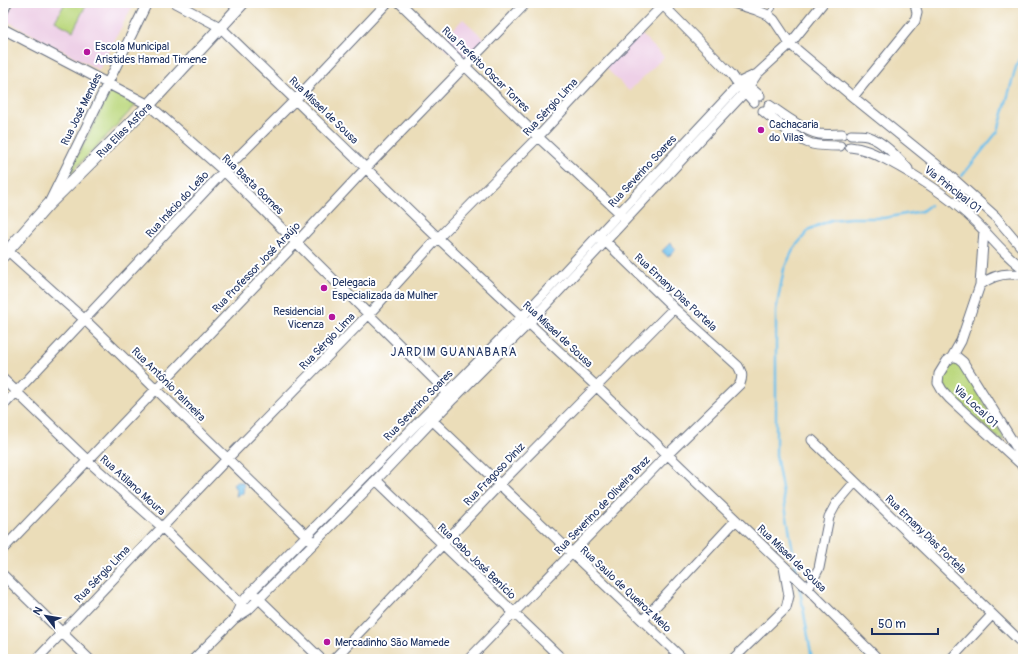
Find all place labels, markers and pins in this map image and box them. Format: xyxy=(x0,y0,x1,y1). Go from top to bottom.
place label: Escola Municipal Aristides Hamad Timene xyxy=(95,40,207,66)
marker: Escola Municipal Aristides Hamad Timene xyxy=(82,47,92,57)
place label: Cachacaria do Vilas xyxy=(769,118,818,144)
marker: Cachacaria do Vilas xyxy=(756,125,766,135)
place label: Delegacia Especializada da Mulher xyxy=(332,276,438,302)
marker: Delegacia Especializada da Mulher xyxy=(319,283,329,293)
place label: Residencial Vicenza xyxy=(273,305,324,331)
marker: Residencial Vicenza xyxy=(327,312,337,322)
place label: Mercadinho São Mamede xyxy=(335,636,450,649)
marker: Mercadinho São Mamede xyxy=(322,637,332,647)

